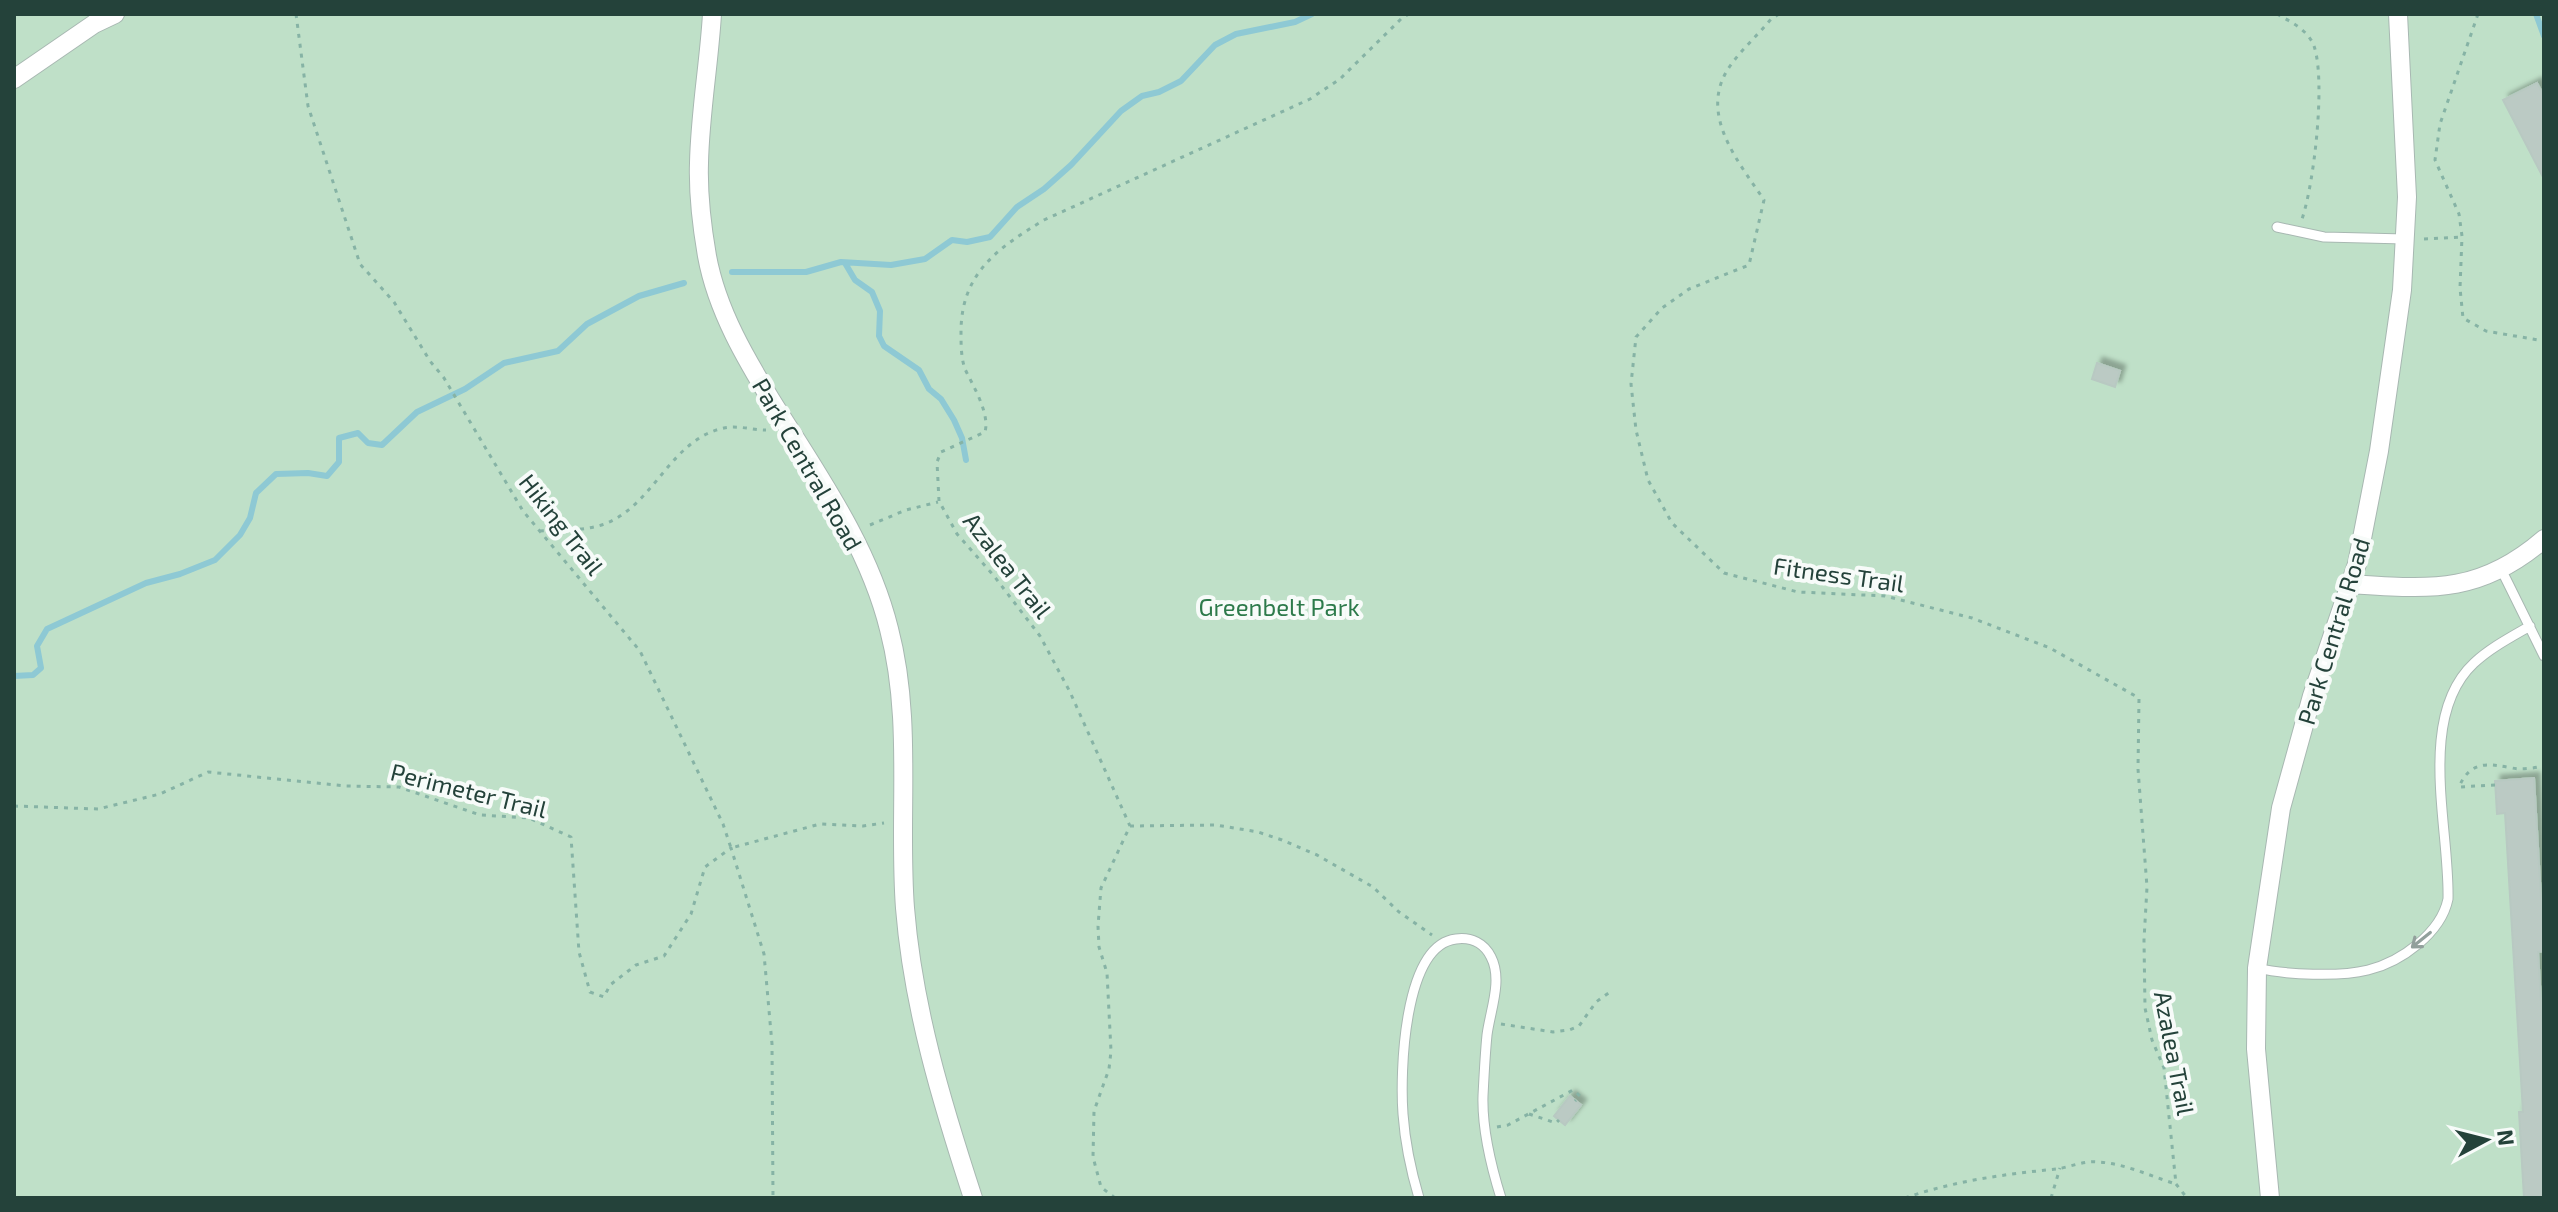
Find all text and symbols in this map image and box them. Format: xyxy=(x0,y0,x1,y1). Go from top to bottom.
street label: Park Central Road xyxy=(747,373,869,555)
street label: Hiking Trail xyxy=(514,468,610,580)
street label: Azalea Trail xyxy=(958,506,1058,624)
street label: Park Central Road xyxy=(2291,534,2375,728)
street label: Fitness Trail xyxy=(1772,550,1906,598)
park label: Greenbelt Park xyxy=(1198,592,1360,621)
street label: Perimeter Trail xyxy=(388,757,550,823)
one-way arrow xyxy=(2411,931,2432,949)
street label: Azalea Trail xyxy=(2149,988,2201,1118)
north arrow xyxy=(2446,1100,2526,1180)
text: N xyxy=(2493,1128,2521,1147)

